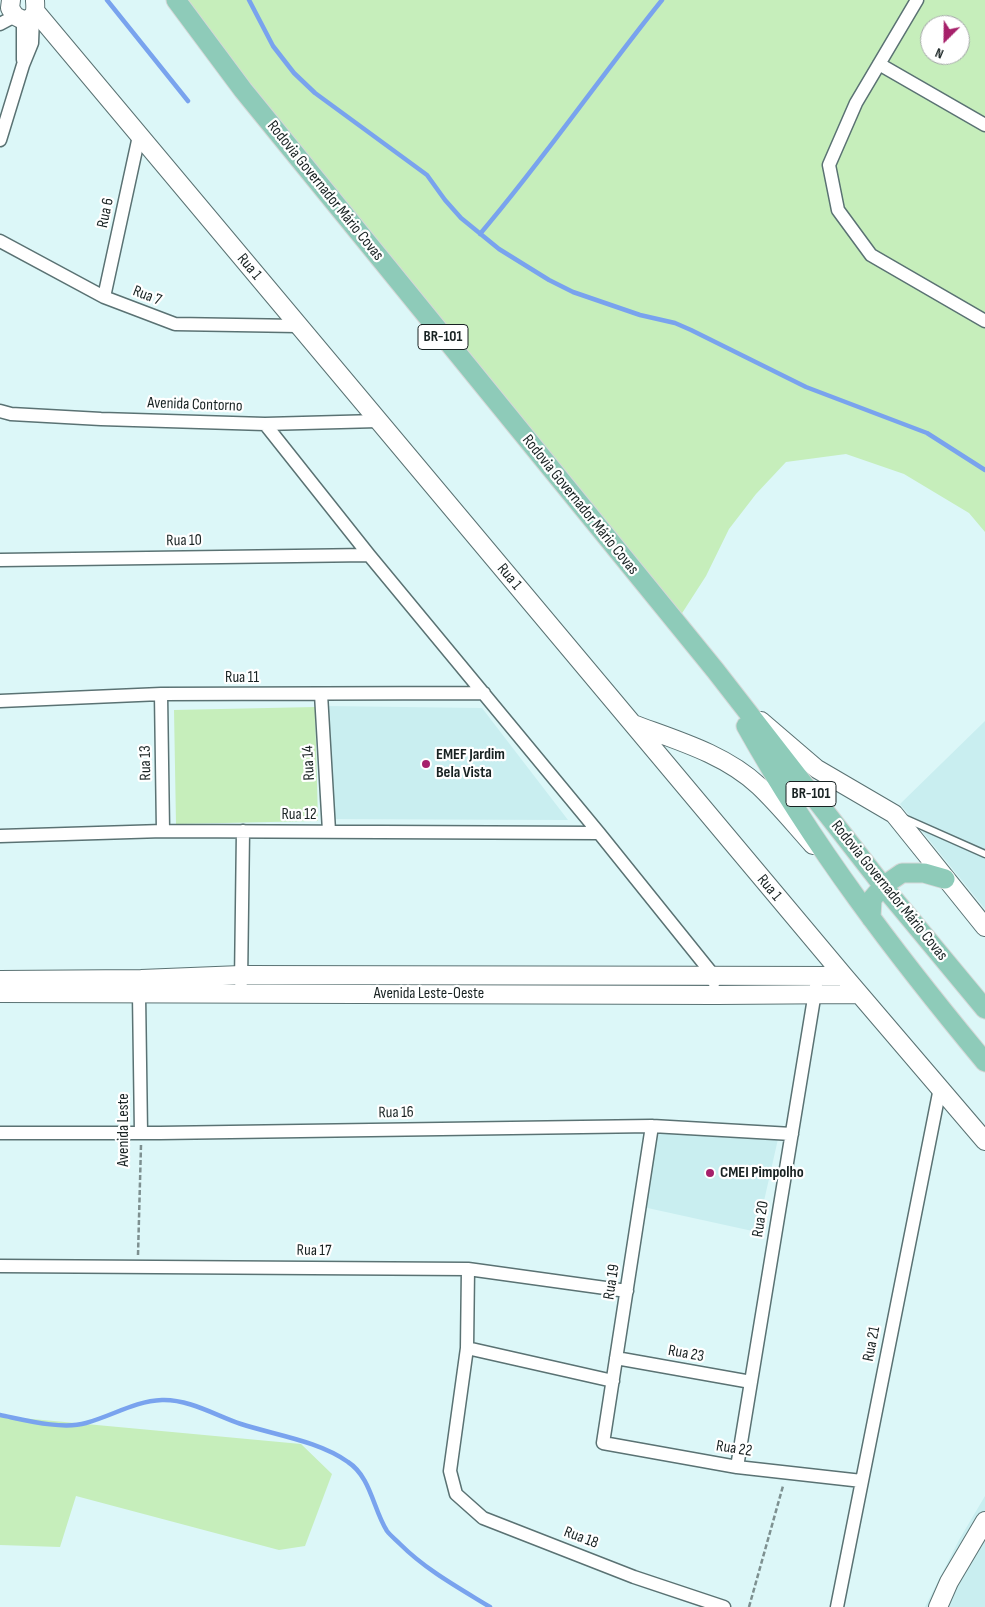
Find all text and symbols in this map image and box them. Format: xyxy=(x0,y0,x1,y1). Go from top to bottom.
north arrow xyxy=(920,15,970,65)
text: N xyxy=(933,44,946,63)
street label: Rodovia Governador Mário Covas xyxy=(263,117,387,265)
street label: Rua 6 xyxy=(94,196,118,230)
street label: Rua 1 xyxy=(233,250,265,284)
street label: Rua 7 xyxy=(130,282,164,310)
road number: BR-101 xyxy=(418,324,468,350)
street label: Avenida Contorno xyxy=(147,394,243,416)
street label: Rodovia Governador Mário Covas xyxy=(518,431,642,579)
street label: Rua 10 xyxy=(166,531,202,551)
street label: Rua 1 xyxy=(493,560,525,594)
street label: Rua 11 xyxy=(225,668,259,688)
street label: Rua 13 xyxy=(136,745,156,781)
street label: Rua 14 xyxy=(298,745,320,781)
place label: EMEF Jardim Bela Vista xyxy=(436,745,505,783)
marker: EMEF Jardim Bela Vista xyxy=(420,758,432,770)
road number: BR-101 xyxy=(786,782,836,806)
street label: Rua 12 xyxy=(281,805,317,825)
street label: Rodovia Governador Mário Covas xyxy=(827,817,951,965)
street label: Rua 1 xyxy=(753,871,785,905)
street label: Avenida Leste-Oeste xyxy=(374,984,484,1004)
street label: Avenida Leste xyxy=(114,1093,134,1167)
street label: Rua 16 xyxy=(378,1103,414,1123)
place label: CMEI Pimpolho xyxy=(720,1163,804,1183)
marker: CMEI Pimpolho xyxy=(704,1167,716,1179)
street label: Rua 20 xyxy=(749,1199,773,1239)
street label: Rua 17 xyxy=(296,1241,332,1261)
street label: Rua 19 xyxy=(600,1263,624,1301)
street label: Rua 21 xyxy=(859,1325,885,1363)
street label: Rua 23 xyxy=(667,1341,705,1367)
street label: Rua 22 xyxy=(715,1437,753,1461)
street label: Rua 18 xyxy=(561,1523,601,1553)

